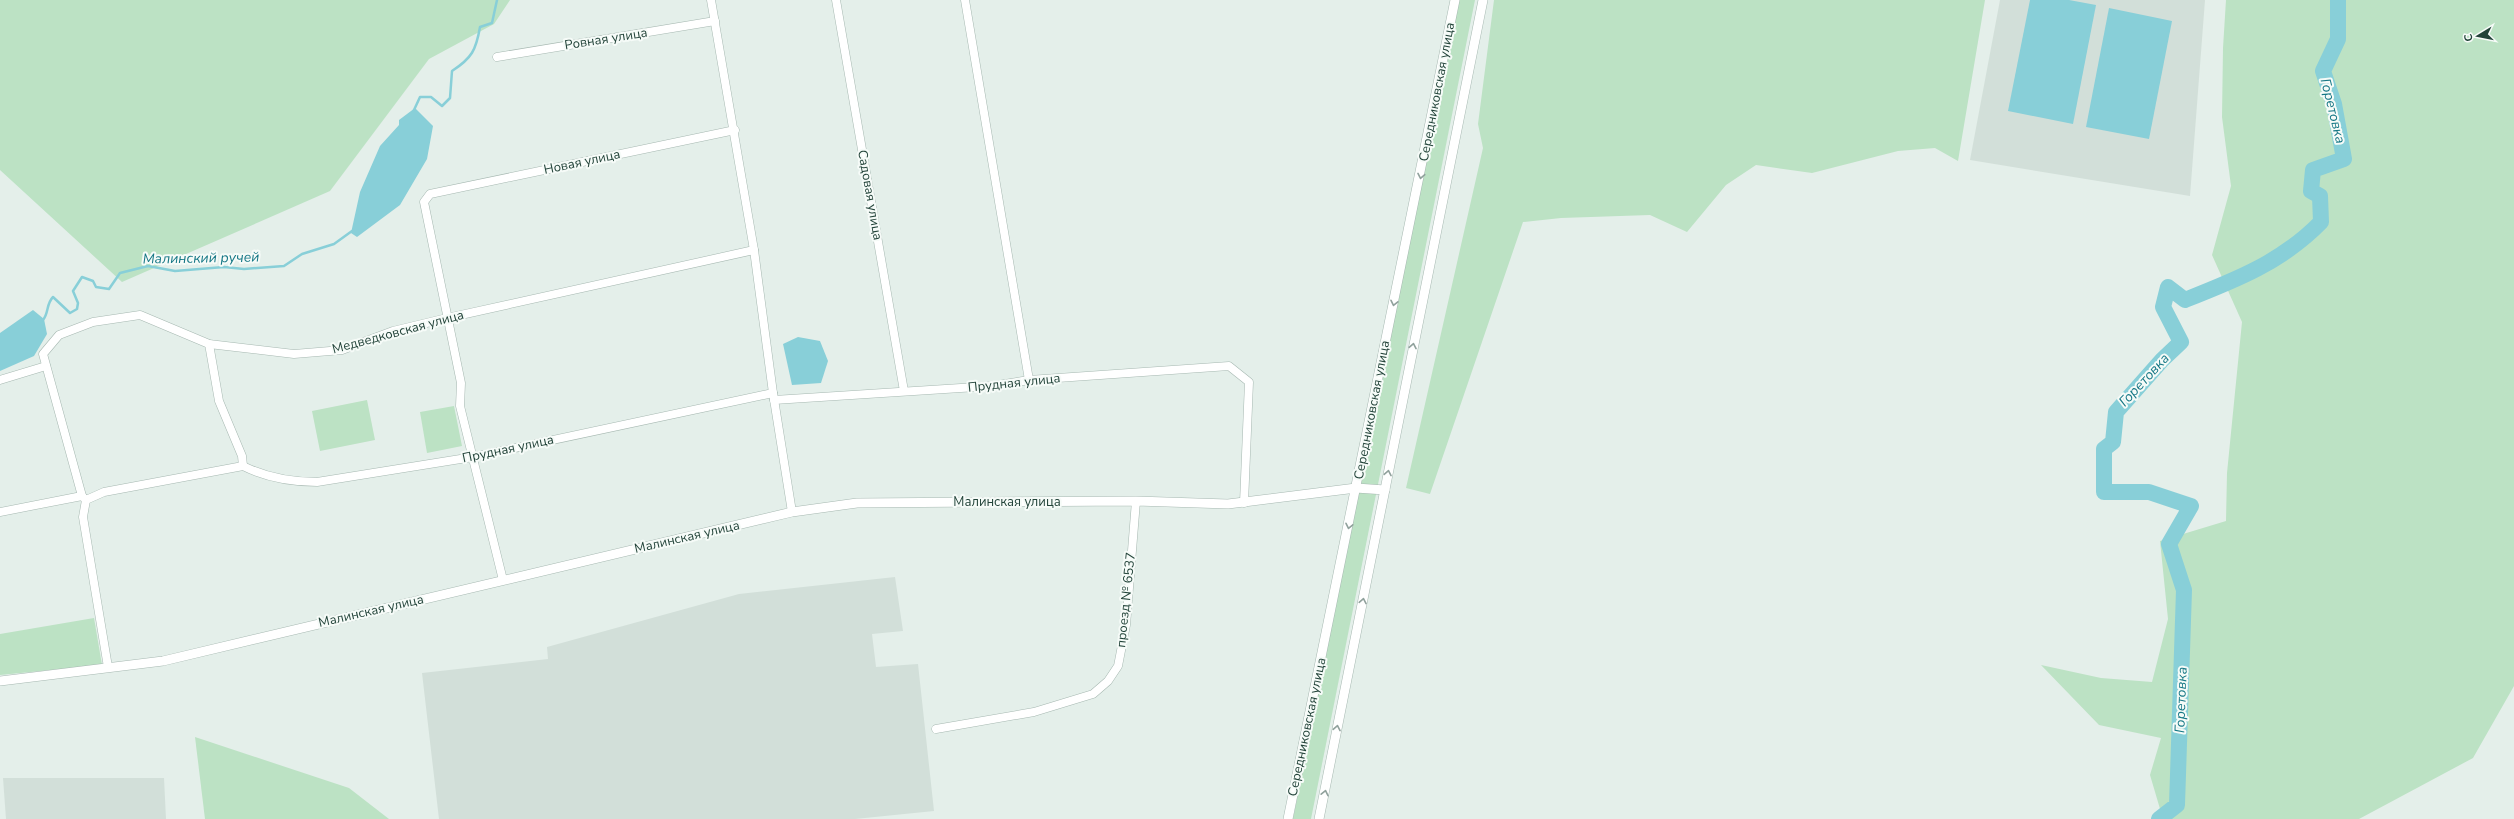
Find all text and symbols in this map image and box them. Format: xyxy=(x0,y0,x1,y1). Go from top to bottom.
north arrow xyxy=(2458,16,2498,56)
street label: Середниковская улица xyxy=(1415,21,1459,163)
street label: Ровная улица xyxy=(563,24,649,54)
text: С xyxy=(2461,32,2477,43)
water label: Горетовка xyxy=(2316,76,2350,146)
street label: Новая улица xyxy=(542,145,622,179)
street label: Садовая улица xyxy=(853,148,887,242)
one-way arrow xyxy=(1417,172,1425,179)
water label: Малинский ручей xyxy=(142,247,260,269)
one-way arrow xyxy=(1391,300,1399,306)
street label: Медведковская улица xyxy=(330,306,466,358)
street label: Середниковская улица xyxy=(1350,339,1394,481)
one-way arrow xyxy=(1409,343,1417,349)
water label: Горетовка xyxy=(2114,349,2174,411)
street label: Прудная улица xyxy=(967,369,1061,397)
street label: Прудная улица xyxy=(461,431,555,467)
one-way arrow xyxy=(1383,470,1392,476)
street label: Малинская улица xyxy=(953,493,1061,511)
street label: Малинская улица xyxy=(633,516,741,558)
one-way arrow xyxy=(1345,523,1353,529)
street label: проезд № 6537 xyxy=(1112,551,1140,649)
street label: Малинская улица xyxy=(317,590,425,632)
one-way arrow xyxy=(1358,598,1366,604)
street label: Середниковская улица xyxy=(1284,656,1330,798)
water label: Горетовка xyxy=(2170,666,2192,734)
one-way arrow xyxy=(1333,725,1341,731)
one-way arrow xyxy=(1320,790,1328,796)

